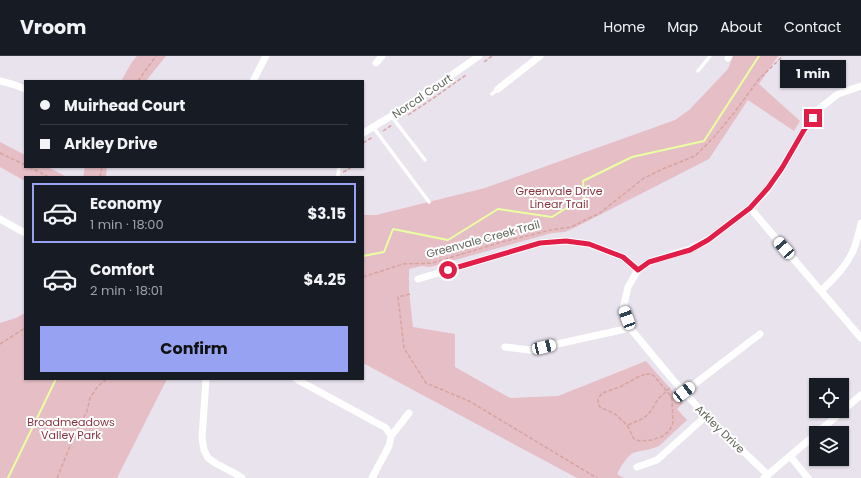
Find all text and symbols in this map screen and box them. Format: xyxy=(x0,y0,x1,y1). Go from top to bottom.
text: Vroom xyxy=(20,14,86,41)
text: Home xyxy=(603,17,645,37)
text: Map xyxy=(667,17,698,37)
text: About xyxy=(720,17,762,37)
text: Contact xyxy=(784,17,841,37)
callout: 1 min xyxy=(780,60,846,88)
text: 1 min xyxy=(796,64,830,83)
street label: Norcal Court xyxy=(389,70,455,122)
text: Muirhead Court xyxy=(64,95,185,116)
route end xyxy=(804,109,822,127)
text: Arkley Drive xyxy=(64,133,157,154)
park label: Greenvale Drive Linear Trail xyxy=(516,183,603,212)
text: Economy xyxy=(90,193,162,214)
icon: car xyxy=(42,195,78,231)
text: $3.15 xyxy=(307,203,346,224)
text: 1 min · 18:00 xyxy=(90,215,164,234)
street label: Greenvale Creek Trail xyxy=(424,216,542,262)
car xyxy=(772,235,796,261)
text: Comfort xyxy=(90,259,154,280)
icon: car xyxy=(42,261,78,297)
route start xyxy=(439,261,457,279)
text: $4.25 xyxy=(303,269,346,290)
text: 2 min · 18:01 xyxy=(90,281,163,300)
car xyxy=(617,305,637,331)
button: Confirm xyxy=(40,326,348,372)
car xyxy=(531,338,557,356)
map controls xyxy=(809,378,849,466)
button: locate xyxy=(809,378,849,418)
car xyxy=(671,380,697,404)
street label: Arkley Drive xyxy=(692,401,748,457)
park label: Broadmeadows Valley Park xyxy=(27,414,115,443)
button: layers xyxy=(809,426,849,466)

